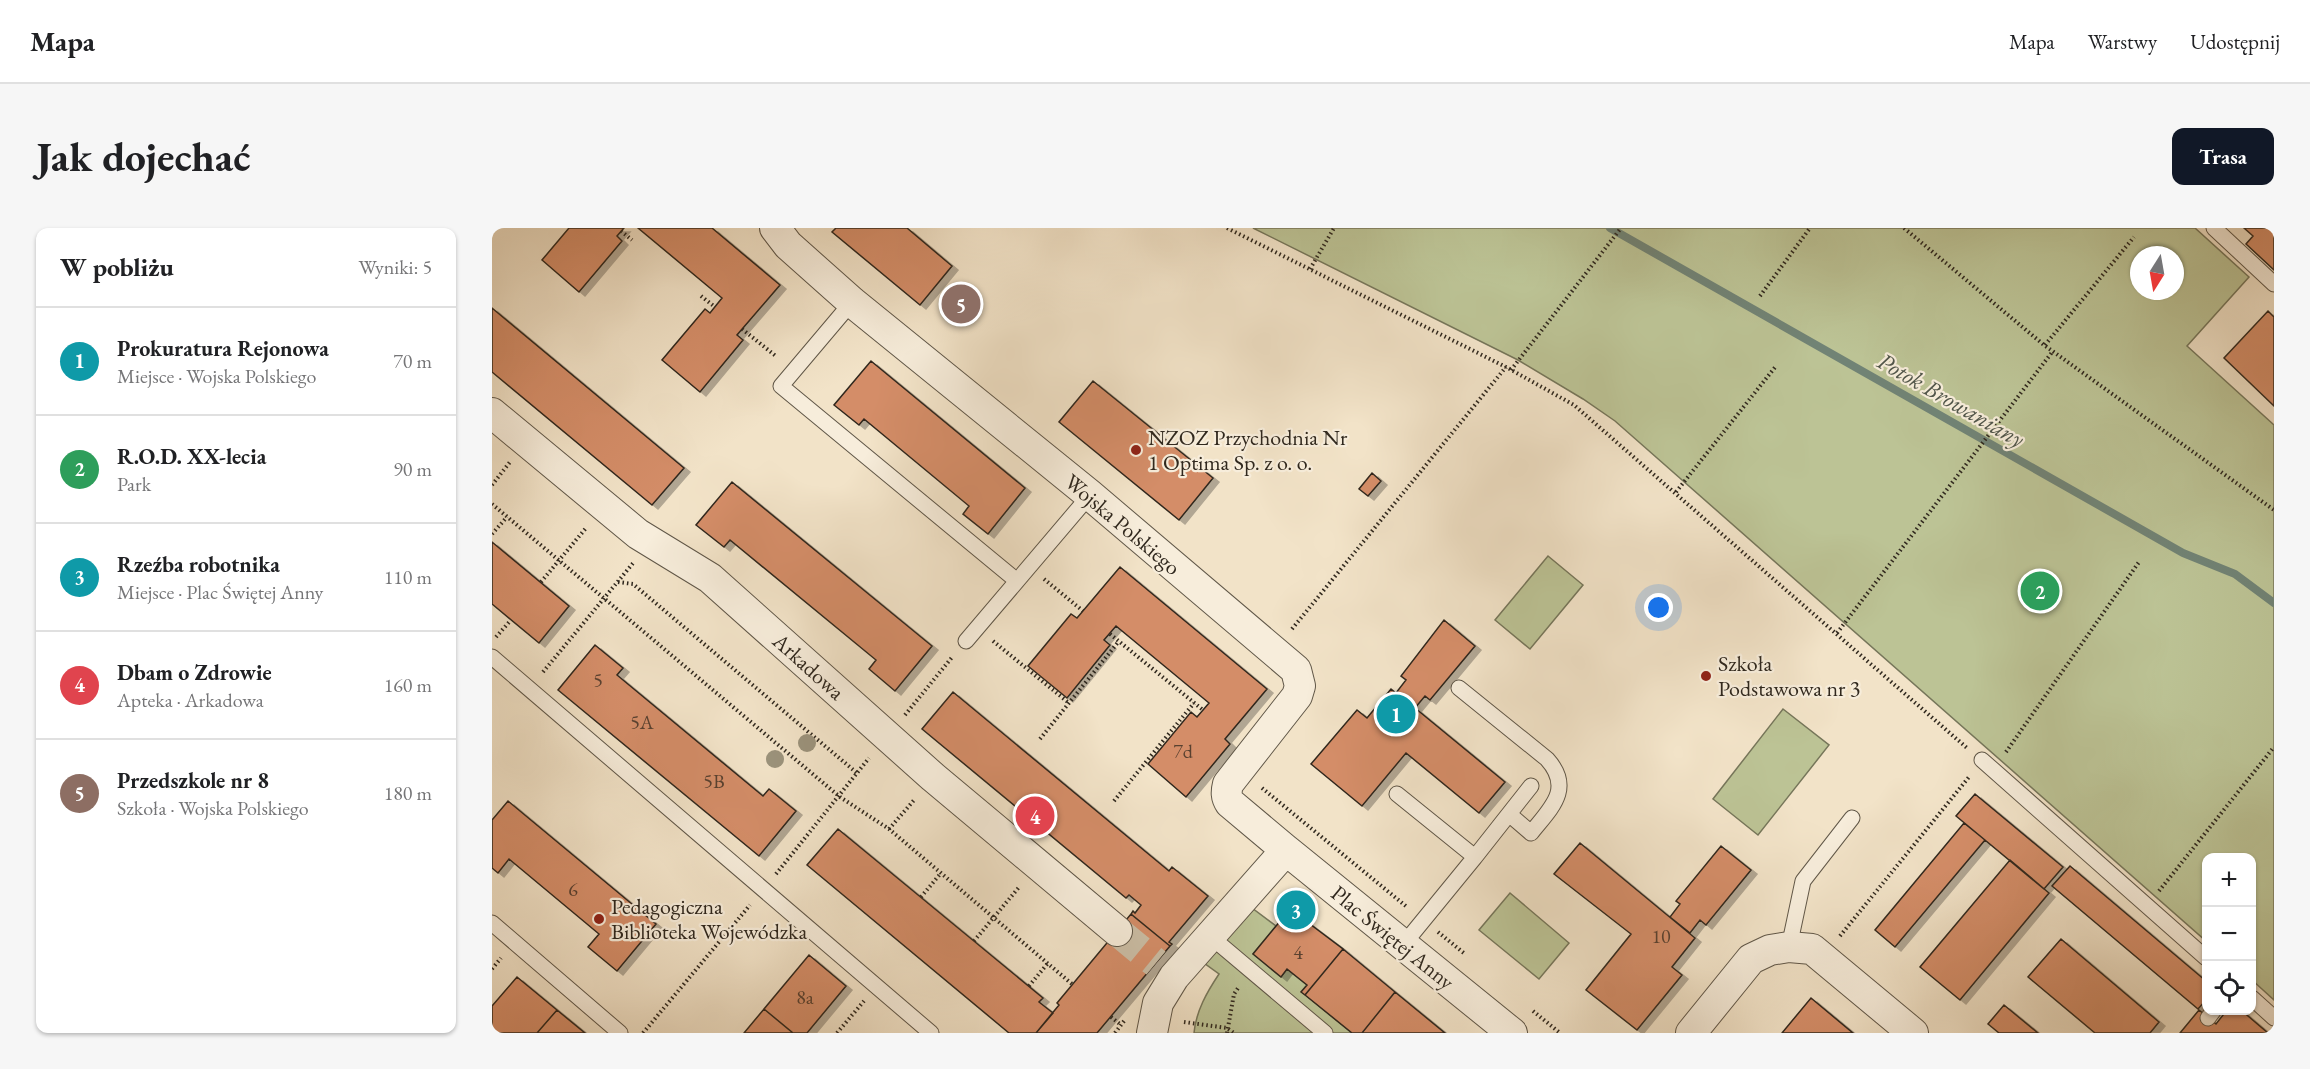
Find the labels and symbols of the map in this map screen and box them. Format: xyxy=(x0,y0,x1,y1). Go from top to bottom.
north arrow xyxy=(2130,246,2184,300)
pin: 5 xyxy=(942,282,980,326)
water label: Potok Browaniany xyxy=(1872,345,2031,454)
place label: NZOZ Przychodnia Nr 1 Optima Sp. z o. o. xyxy=(1148,423,1348,477)
marker: NZOZ Przychodnia Nr 1 Optima Sp. z o. o. xyxy=(1129,443,1143,457)
street label: Wojska Polskiego xyxy=(1059,467,1187,582)
pin: 2 xyxy=(2020,568,2060,614)
your location xyxy=(1644,593,1673,622)
street label: Arkadowa xyxy=(766,626,851,706)
place label: Szkoła Podstawowa nr 3 xyxy=(1718,649,1860,703)
house number: 5 xyxy=(593,667,603,693)
marker: Szkoła Podstawowa nr 3 xyxy=(1699,669,1713,683)
pin: 1 xyxy=(1376,692,1416,736)
house number: 5A xyxy=(630,709,654,735)
house number: 7d xyxy=(1173,738,1194,764)
house number: 5B xyxy=(703,768,725,794)
pin: 4 xyxy=(1016,794,1054,838)
house number: 6 xyxy=(568,876,578,902)
street label: Plac Świętej Anny xyxy=(1325,879,1461,996)
pin: 3 xyxy=(1276,888,1316,932)
place label: Pedagogiczna Biblioteka Wojewódzka xyxy=(611,892,807,946)
marker: Pedagogiczna Biblioteka Wojewódzka xyxy=(592,912,606,926)
house number: 10 xyxy=(1651,923,1671,949)
house number: 4 xyxy=(1293,939,1303,965)
house number: 8a xyxy=(796,984,814,1010)

